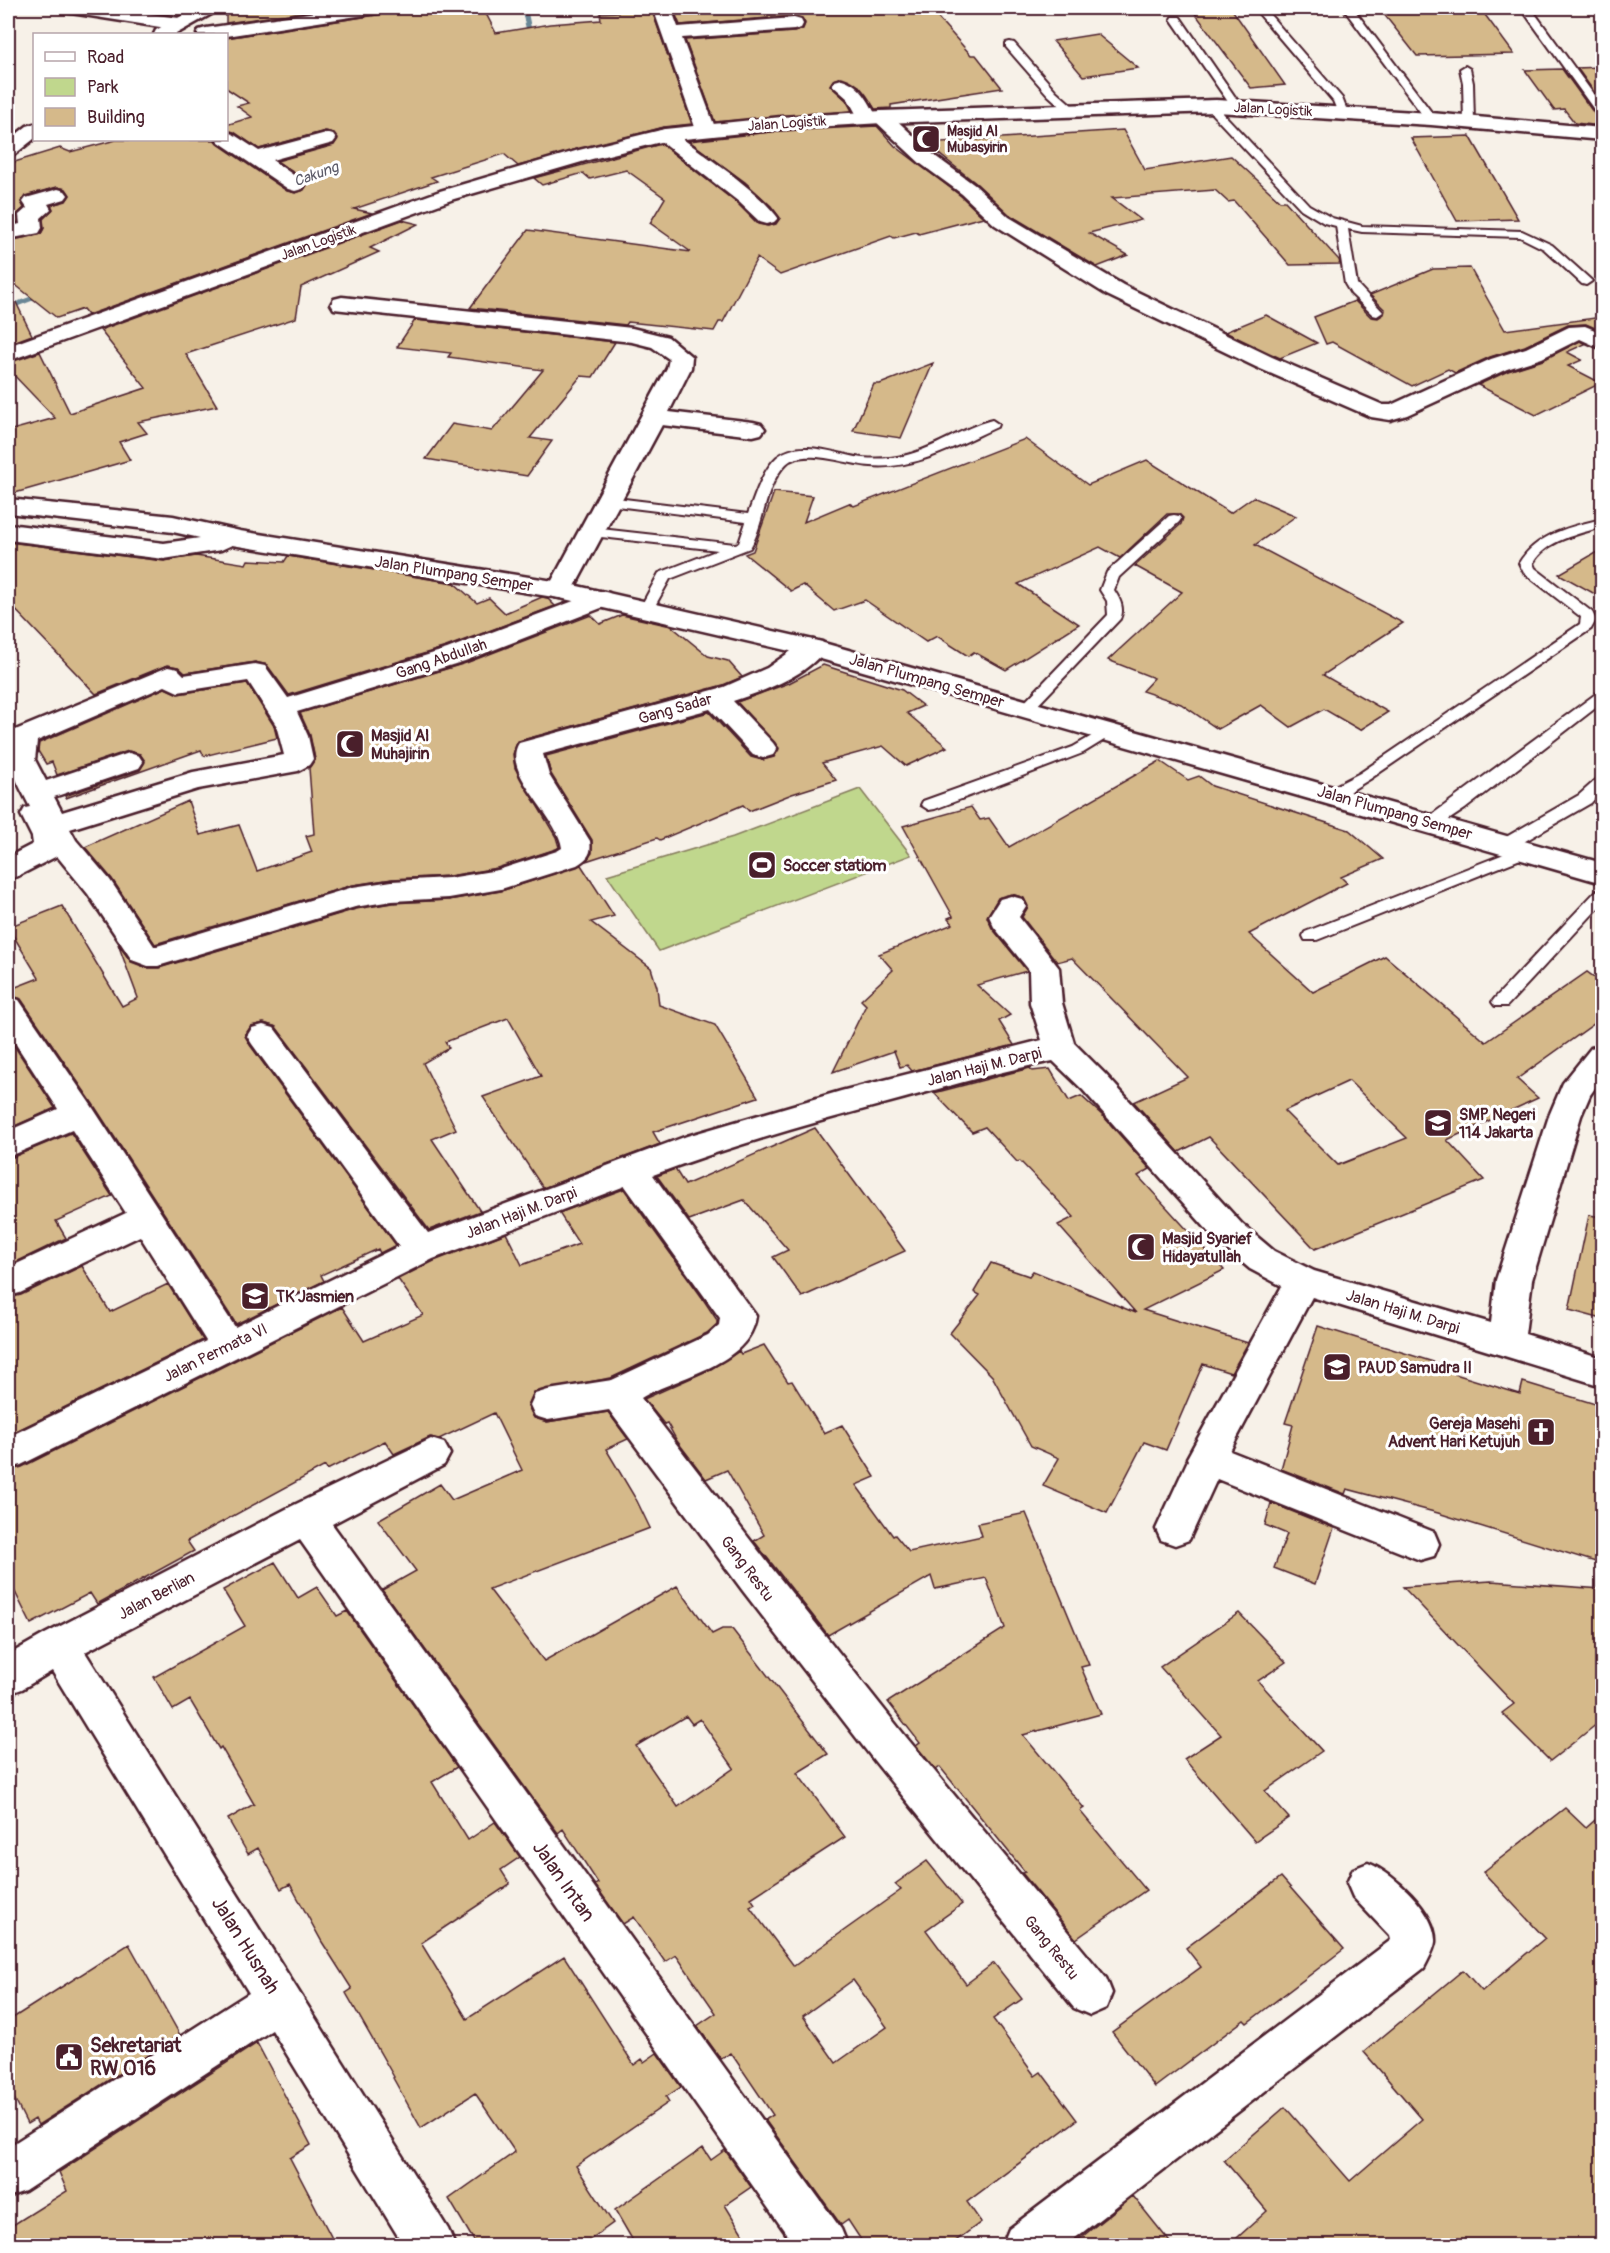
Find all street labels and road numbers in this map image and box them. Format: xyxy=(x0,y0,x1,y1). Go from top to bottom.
street label: Jalan Logistik xyxy=(1233,99,1313,120)
street label: Jalan Logistik xyxy=(747,112,827,135)
street label: Jalan Logistik xyxy=(278,221,358,264)
street label: Jalan Plumpang Semper xyxy=(373,552,535,596)
street label: Gang Abdullah xyxy=(393,634,489,684)
street label: Jalan Plumpang Semper xyxy=(847,649,1007,713)
street label: Gang Sadar xyxy=(636,689,715,729)
street label: Jalan Plumpang Semper xyxy=(1315,781,1475,845)
street label: Jalan Haji M. Darpi xyxy=(925,1043,1044,1091)
street label: Jalan Haji M. Darpi xyxy=(463,1182,580,1243)
street label: Jalan Haji M. Darpi xyxy=(1344,1285,1462,1339)
street label: Jalan Permata VI xyxy=(160,1319,271,1387)
street label: Gang Restu xyxy=(716,1532,778,1605)
street label: Jalan Berlian xyxy=(115,1567,198,1624)
street label: Jalan Intan xyxy=(527,1836,600,1926)
street label: Jalan Husnah xyxy=(206,1892,285,1998)
street label: Gang Restu xyxy=(1019,1911,1083,1984)

